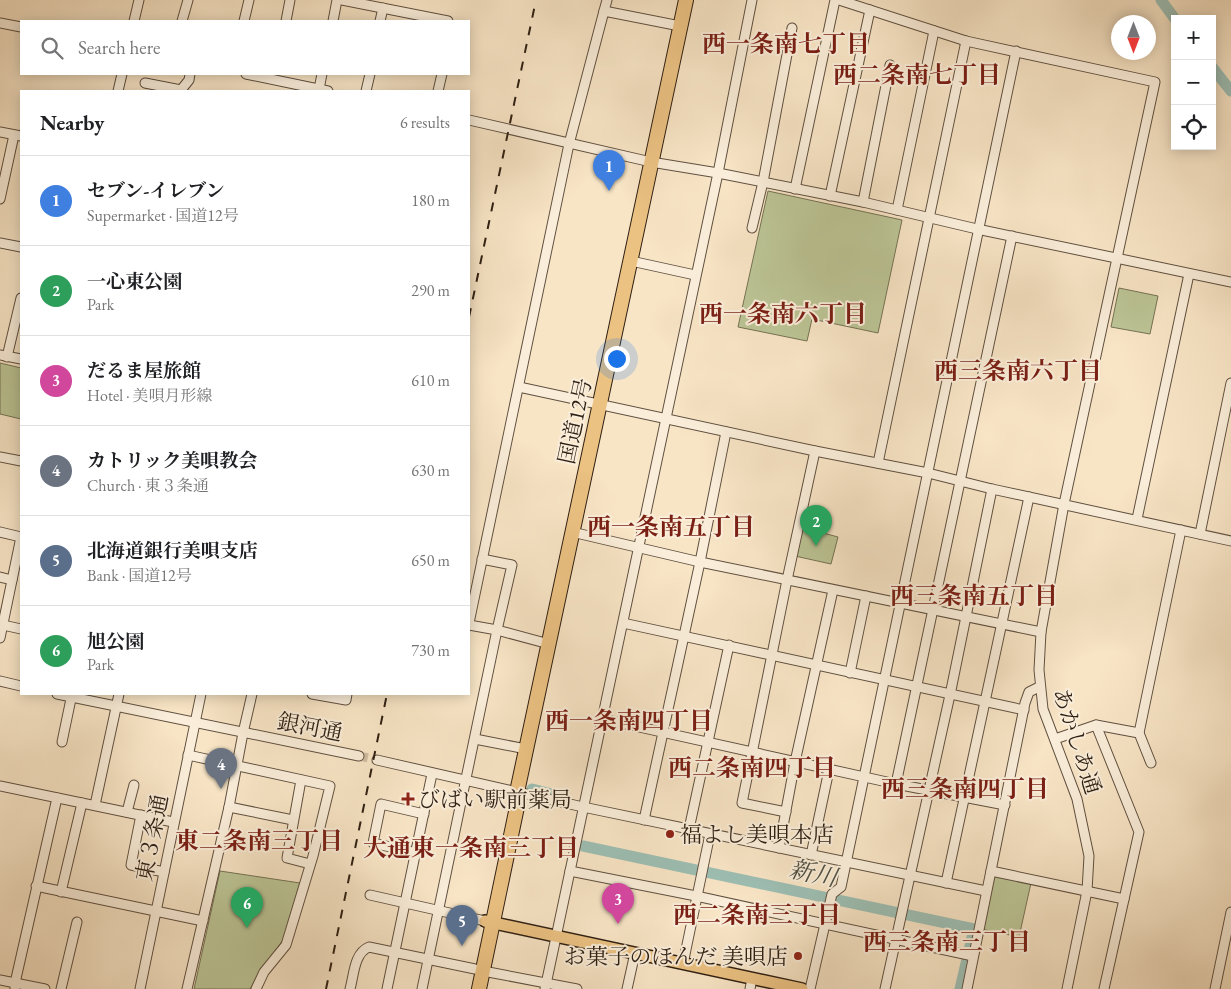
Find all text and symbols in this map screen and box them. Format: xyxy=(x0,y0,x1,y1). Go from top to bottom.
north arrow xyxy=(1111,15,1156,60)
map controls xyxy=(1171,15,1216,150)
button: + xyxy=(1171,15,1216,60)
search box xyxy=(20,20,470,75)
district label: 西一条南七丁目 xyxy=(702,28,870,59)
icon: search xyxy=(38,34,66,62)
text: Search here xyxy=(78,35,160,60)
district label: 西二条南七丁目 xyxy=(833,59,1001,90)
button: − xyxy=(1171,60,1216,105)
button: locate xyxy=(1171,105,1216,150)
text: Nearby xyxy=(40,109,104,136)
text: 6 results xyxy=(400,112,450,133)
pin: 1 xyxy=(593,150,625,191)
text: セブン-イレブン xyxy=(87,178,225,203)
text: 1 xyxy=(52,190,60,211)
text: 180 m xyxy=(411,190,450,211)
text: Supermarket · 国道12号 xyxy=(87,205,239,226)
text: 一心東公園 xyxy=(87,269,182,294)
text: 2 xyxy=(52,280,60,301)
text: 290 m xyxy=(411,280,450,301)
text: Park xyxy=(87,294,114,315)
district label: 西一条南六丁目 xyxy=(699,298,867,329)
your location xyxy=(604,346,630,372)
district label: 西三条南六丁目 xyxy=(934,355,1102,386)
text: だるま屋旅館 xyxy=(87,358,201,383)
text: 3 xyxy=(52,370,60,391)
text: 610 m xyxy=(411,370,450,391)
street label: 国道12号 xyxy=(552,375,598,467)
text: Hotel · 美唄月形線 xyxy=(87,385,213,406)
text: カトリック美唄教会 xyxy=(87,448,257,473)
text: 4 xyxy=(52,460,60,481)
text: 630 m xyxy=(411,460,450,481)
text: Church · 東３条通 xyxy=(87,475,209,496)
pin: 2 xyxy=(800,505,832,546)
district label: 西一条南五丁目 xyxy=(587,511,755,542)
text: 北海道銀行美唄支店 xyxy=(87,538,258,563)
text: 5 xyxy=(52,550,60,571)
text: 650 m xyxy=(411,550,450,571)
text: Bank · 国道12号 xyxy=(87,565,192,586)
district label: 西三条南五丁目 xyxy=(890,580,1058,611)
text: 旭公園 xyxy=(87,629,144,654)
text: 6 xyxy=(52,640,60,661)
text: 730 m xyxy=(411,640,450,661)
text: Park xyxy=(87,654,114,675)
street label: あかしあ通 xyxy=(1046,684,1108,798)
district label: 西一条南四丁目 xyxy=(545,705,713,736)
street label: 銀河通 xyxy=(275,706,345,748)
pin: 4 xyxy=(205,748,237,789)
district label: 西二条南四丁目 xyxy=(668,752,836,783)
district label: 西三条南四丁目 xyxy=(881,773,1049,804)
place label: びばい駅前薬局 xyxy=(418,785,572,814)
street label: 東３条通 xyxy=(129,792,175,884)
marker: びばい駅前薬局 xyxy=(402,793,414,805)
place label: 福よし美唄本店 xyxy=(680,820,834,849)
district label: 東二条南三丁目 xyxy=(175,825,343,856)
marker: 福よし美唄本店 xyxy=(664,828,676,840)
district label: 大通東一条南三丁目 xyxy=(363,832,579,863)
water label: 新川 xyxy=(786,853,843,894)
pin: 3 xyxy=(602,883,634,924)
pin: 6 xyxy=(231,887,263,928)
district label: 西二条南三丁目 xyxy=(673,899,841,930)
pin: 5 xyxy=(446,905,478,946)
district label: 西三条南三丁目 xyxy=(863,926,1031,957)
place label: お菓子のほんだ 美唄店 xyxy=(564,942,788,971)
marker: お菓子のほんだ 美唄店 xyxy=(792,950,804,962)

